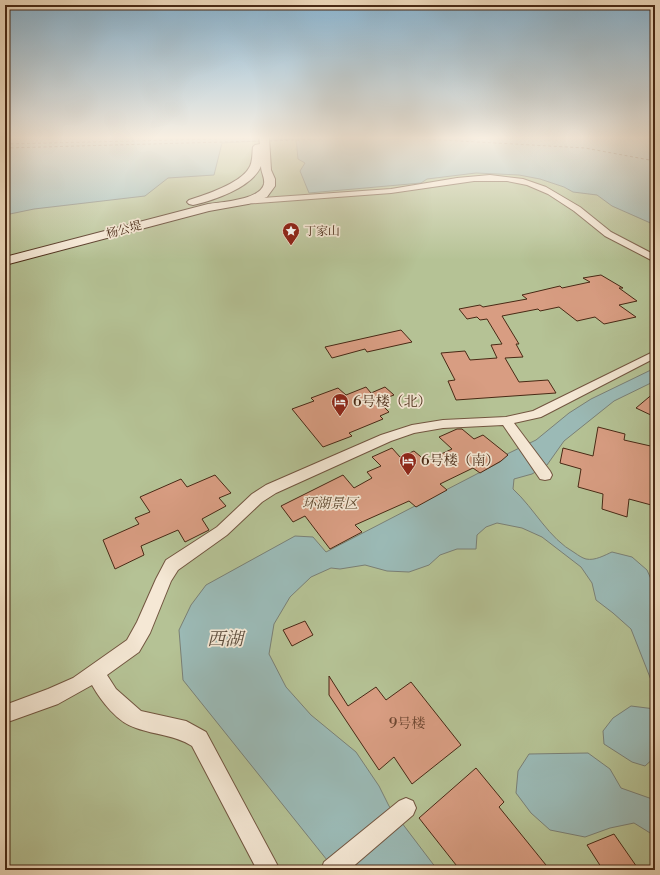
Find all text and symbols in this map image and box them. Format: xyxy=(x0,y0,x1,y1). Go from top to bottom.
street label: 杨公堤 xyxy=(105,218,143,242)
place icon: 丁家山 xyxy=(281,221,301,246)
place label: 丁家山 xyxy=(304,224,340,239)
hotel icon: 6号楼（北） xyxy=(330,392,350,417)
place label: 6号楼（北） xyxy=(353,393,431,411)
hotel icon: 6号楼（南） xyxy=(398,451,418,476)
place label: 6号楼（南） xyxy=(421,452,499,470)
park label: 环湖景区 xyxy=(302,495,360,513)
water label: 西湖 xyxy=(207,628,246,651)
house number: 9号楼 xyxy=(389,715,425,733)

